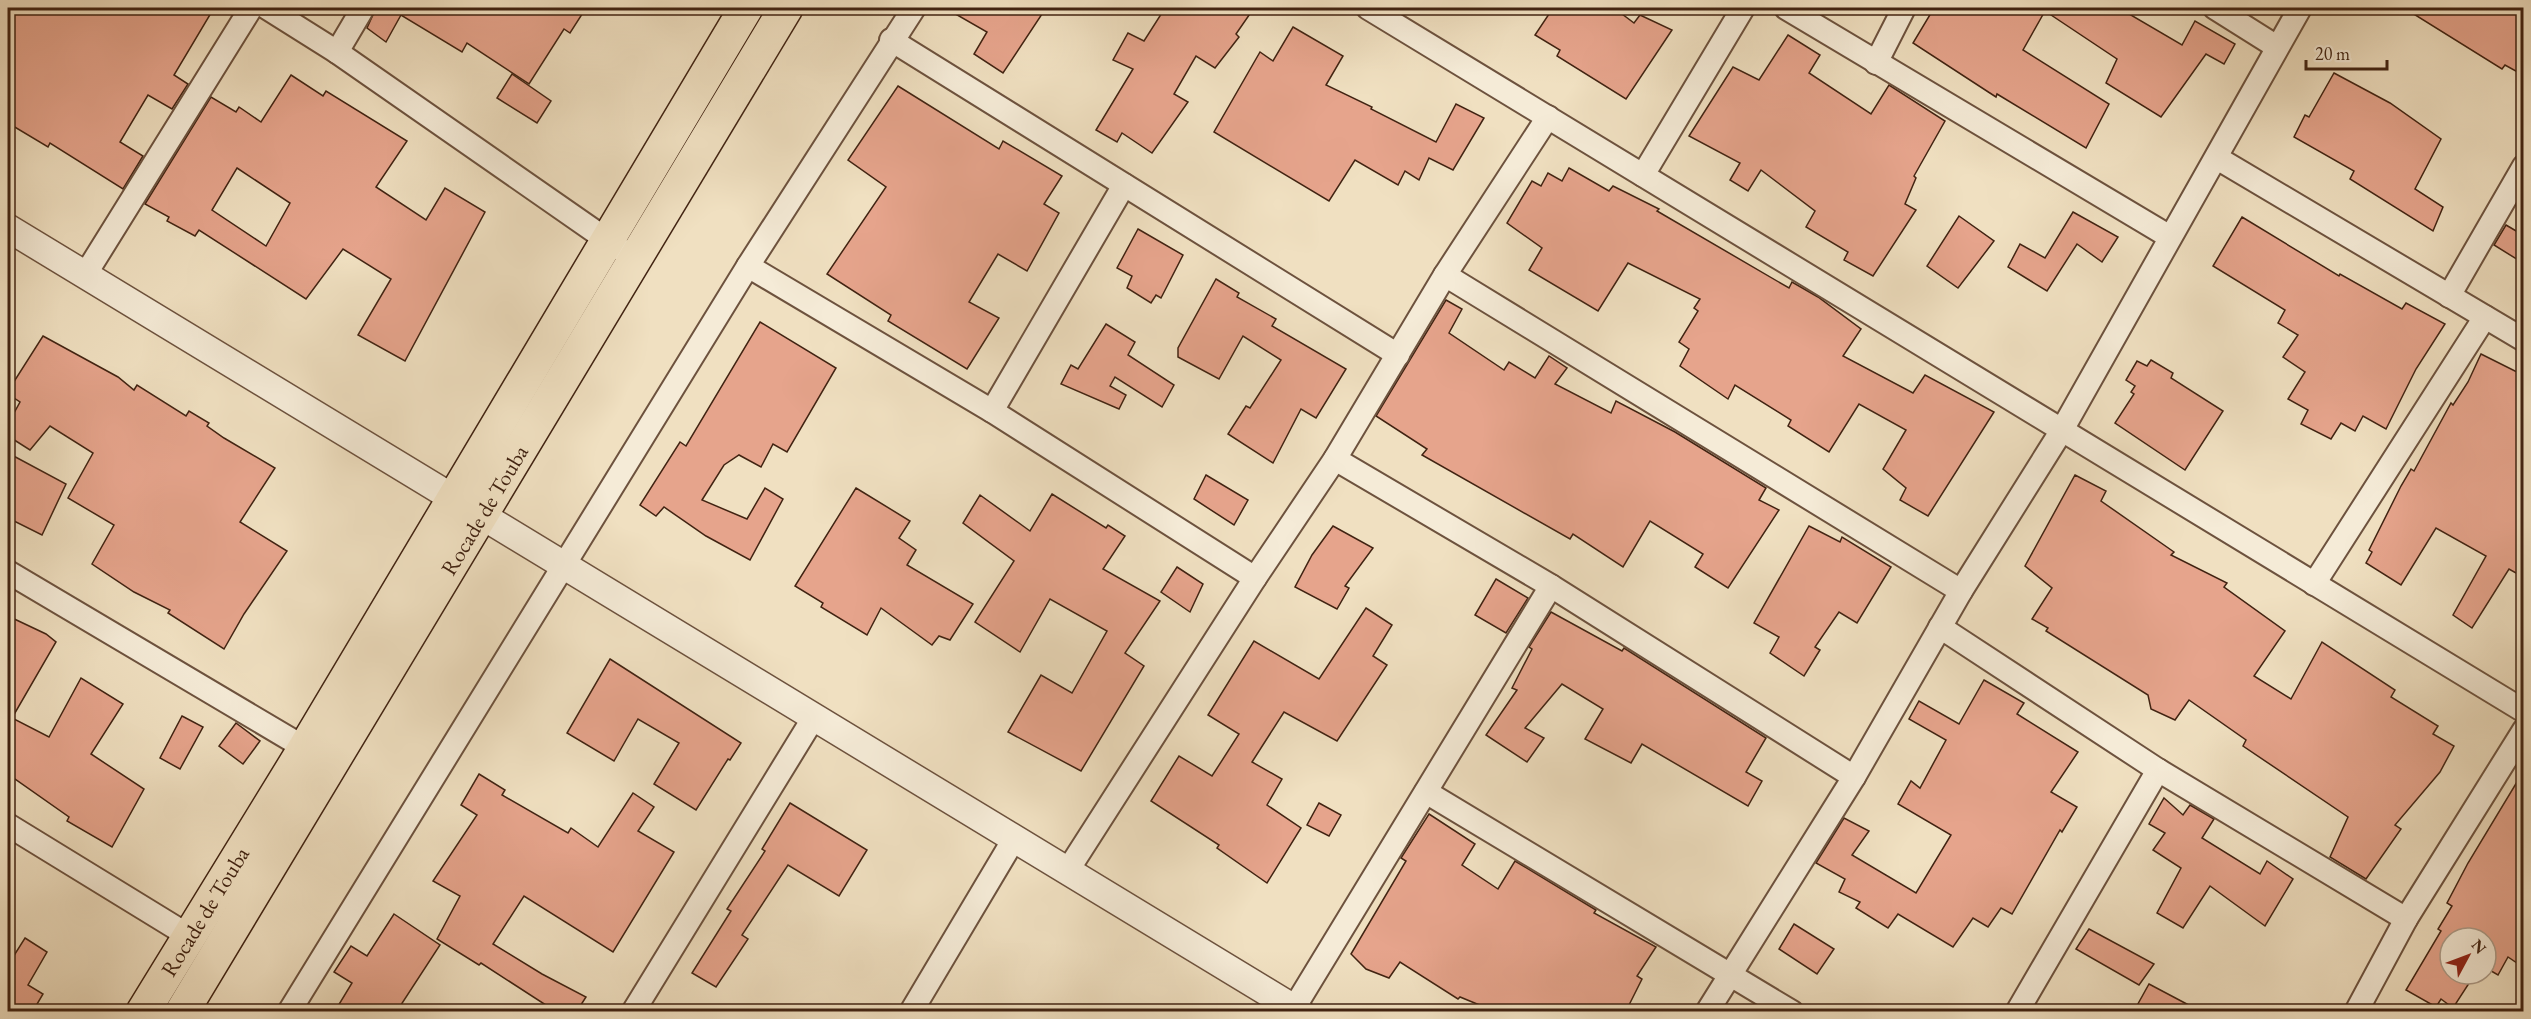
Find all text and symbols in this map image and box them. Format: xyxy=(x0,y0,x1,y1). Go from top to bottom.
scale bar xyxy=(2306,33,2387,71)
text: 20 m xyxy=(2315,42,2350,65)
street label: Rocade de Touba xyxy=(434,440,535,581)
street label: Rocade de Touba xyxy=(154,841,256,982)
north arrow xyxy=(2438,926,2498,986)
text: N xyxy=(2467,935,2491,958)

